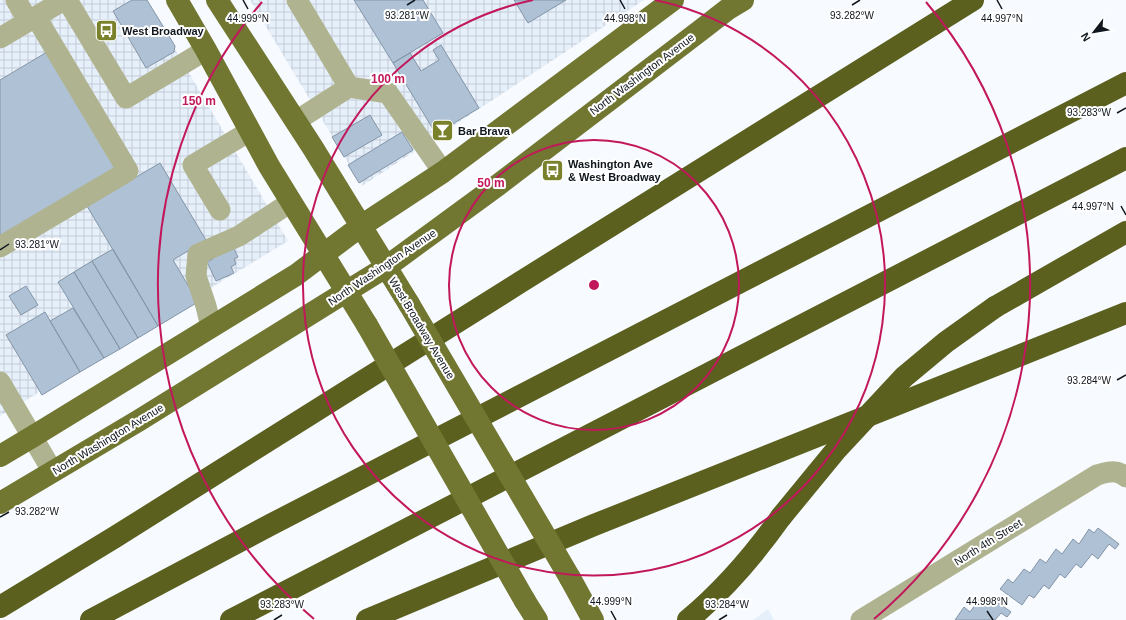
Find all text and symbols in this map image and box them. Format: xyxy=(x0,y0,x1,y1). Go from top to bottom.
text: 93.281°W xyxy=(385,10,430,21)
text: 93.282°W xyxy=(830,10,875,21)
north arrow xyxy=(1074,12,1114,52)
text: 44.999°N xyxy=(227,13,269,24)
text: 44.998°N xyxy=(604,13,646,24)
text: 44.997°N xyxy=(981,13,1023,24)
bus stop icon: West Broadway xyxy=(93,18,119,44)
place label: West Broadway xyxy=(122,25,205,37)
street label: North Washington Avenue xyxy=(588,31,696,117)
text: N xyxy=(1078,31,1093,44)
text: 100 m xyxy=(371,72,405,86)
text: 150 m xyxy=(182,94,216,108)
text: 93.283°W xyxy=(1067,107,1112,118)
bar icon: Bar Brava xyxy=(429,118,455,144)
place label: Bar Brava xyxy=(458,125,511,137)
bus stop icon: Washington Ave & West Broadway xyxy=(540,157,566,183)
place label: Washington Ave & West Broadway xyxy=(568,158,662,183)
text: 50 m xyxy=(477,176,505,190)
text: 44.997°N xyxy=(1072,201,1114,212)
street label: North Washington Avenue xyxy=(326,226,438,308)
text: 93.281°W xyxy=(15,239,60,250)
street label: West Broadway Avenue xyxy=(387,275,457,381)
centre of rings xyxy=(587,278,601,292)
text: 93.284°W xyxy=(1067,375,1112,386)
street label: North Washington Avenue xyxy=(50,401,166,477)
text: 93.282°W xyxy=(15,506,60,517)
street label: North 4th Street xyxy=(952,516,1024,568)
text: 44.999°N xyxy=(590,596,632,607)
text: 44.998°N xyxy=(966,596,1008,607)
text: 93.283°W xyxy=(260,599,305,610)
text: 93.284°W xyxy=(705,599,750,610)

